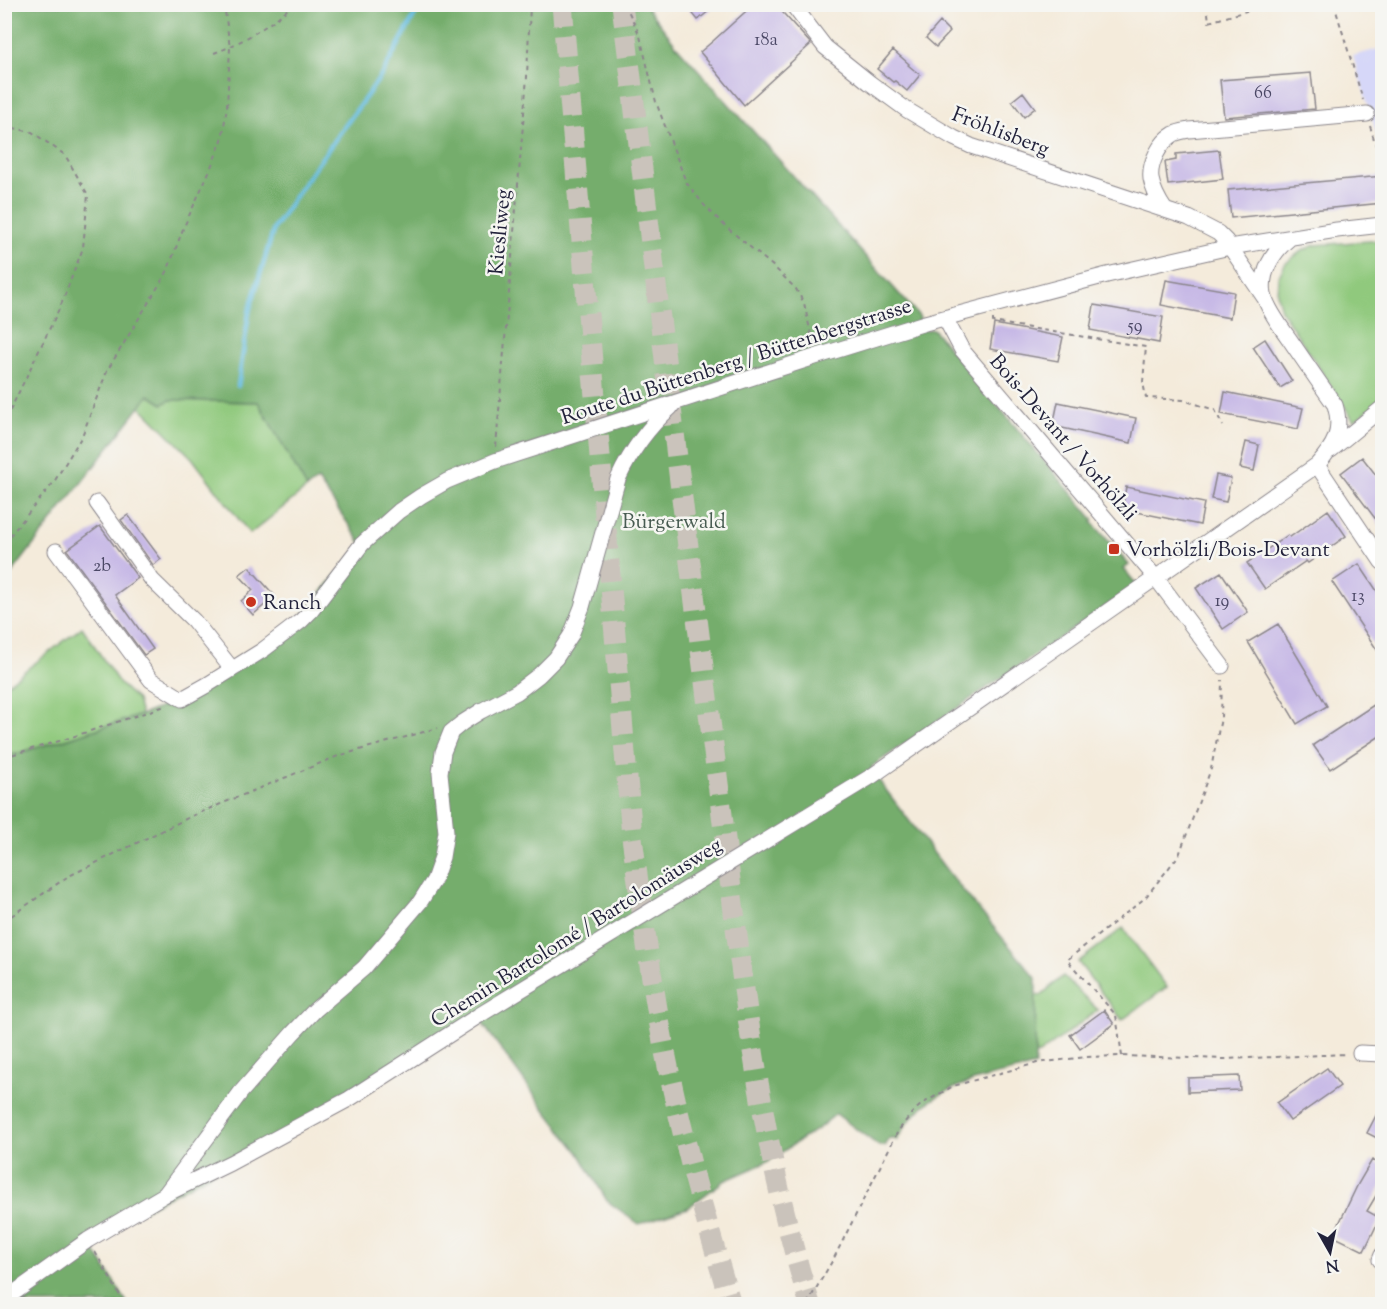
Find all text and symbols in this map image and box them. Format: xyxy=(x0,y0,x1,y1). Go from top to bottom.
house number: 18a xyxy=(754,28,778,54)
house number: 66 xyxy=(1254,81,1272,107)
street label: Fröhlisberg xyxy=(947,101,1053,165)
street label: Kiesliweg xyxy=(482,188,520,276)
street label: Route du Büttenberg / Büttenbergstrasse xyxy=(558,292,916,434)
house number: 59 xyxy=(1127,314,1143,340)
street label: Bois-Devant / Vorhölzli xyxy=(981,348,1144,529)
park label: Bürgerwald xyxy=(622,508,726,538)
place label: Vorhölzli/Bois-Devant xyxy=(1126,536,1330,566)
marker: Vorhölzli/Bois-Devant xyxy=(1107,542,1121,556)
house number: 2b xyxy=(93,554,111,580)
house number: 13 xyxy=(1351,584,1365,610)
place label: Ranch xyxy=(263,589,322,619)
house number: 19 xyxy=(1215,589,1230,615)
marker: Ranch xyxy=(244,595,258,609)
street label: Chemin Bartolomé / Bartolomäusweg xyxy=(426,831,728,1036)
north arrow xyxy=(1300,1222,1360,1282)
text: N xyxy=(1324,1252,1340,1277)

